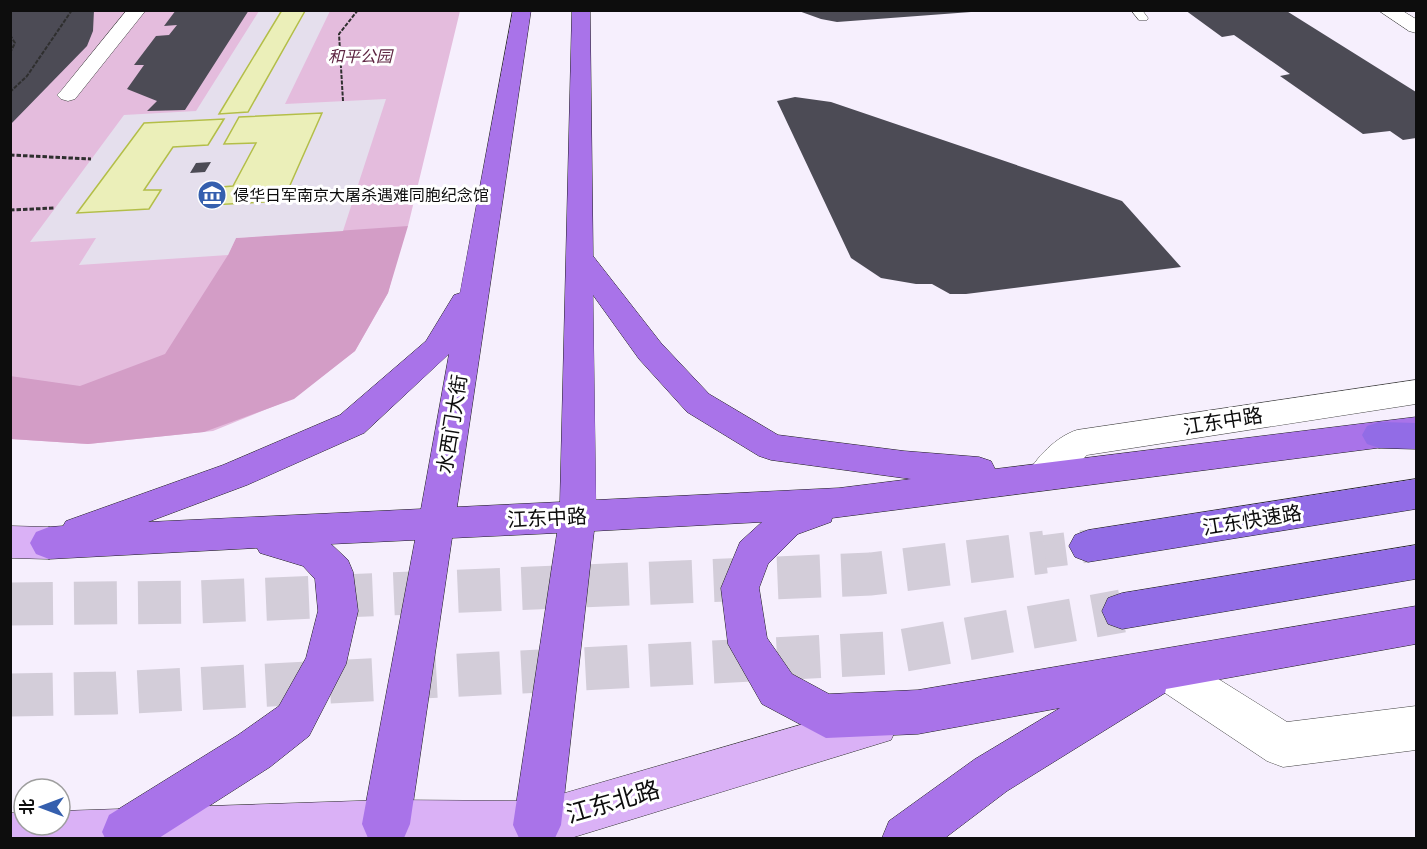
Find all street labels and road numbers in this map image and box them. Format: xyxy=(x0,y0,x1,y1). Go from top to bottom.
street label: 水西门大街 xyxy=(427,372,473,475)
street label: 江东中路 xyxy=(1181,398,1265,440)
street label: 江东快速路 xyxy=(1200,495,1303,541)
street label: 江东中路 xyxy=(506,499,588,533)
street label: 江东北路 xyxy=(561,770,663,830)

